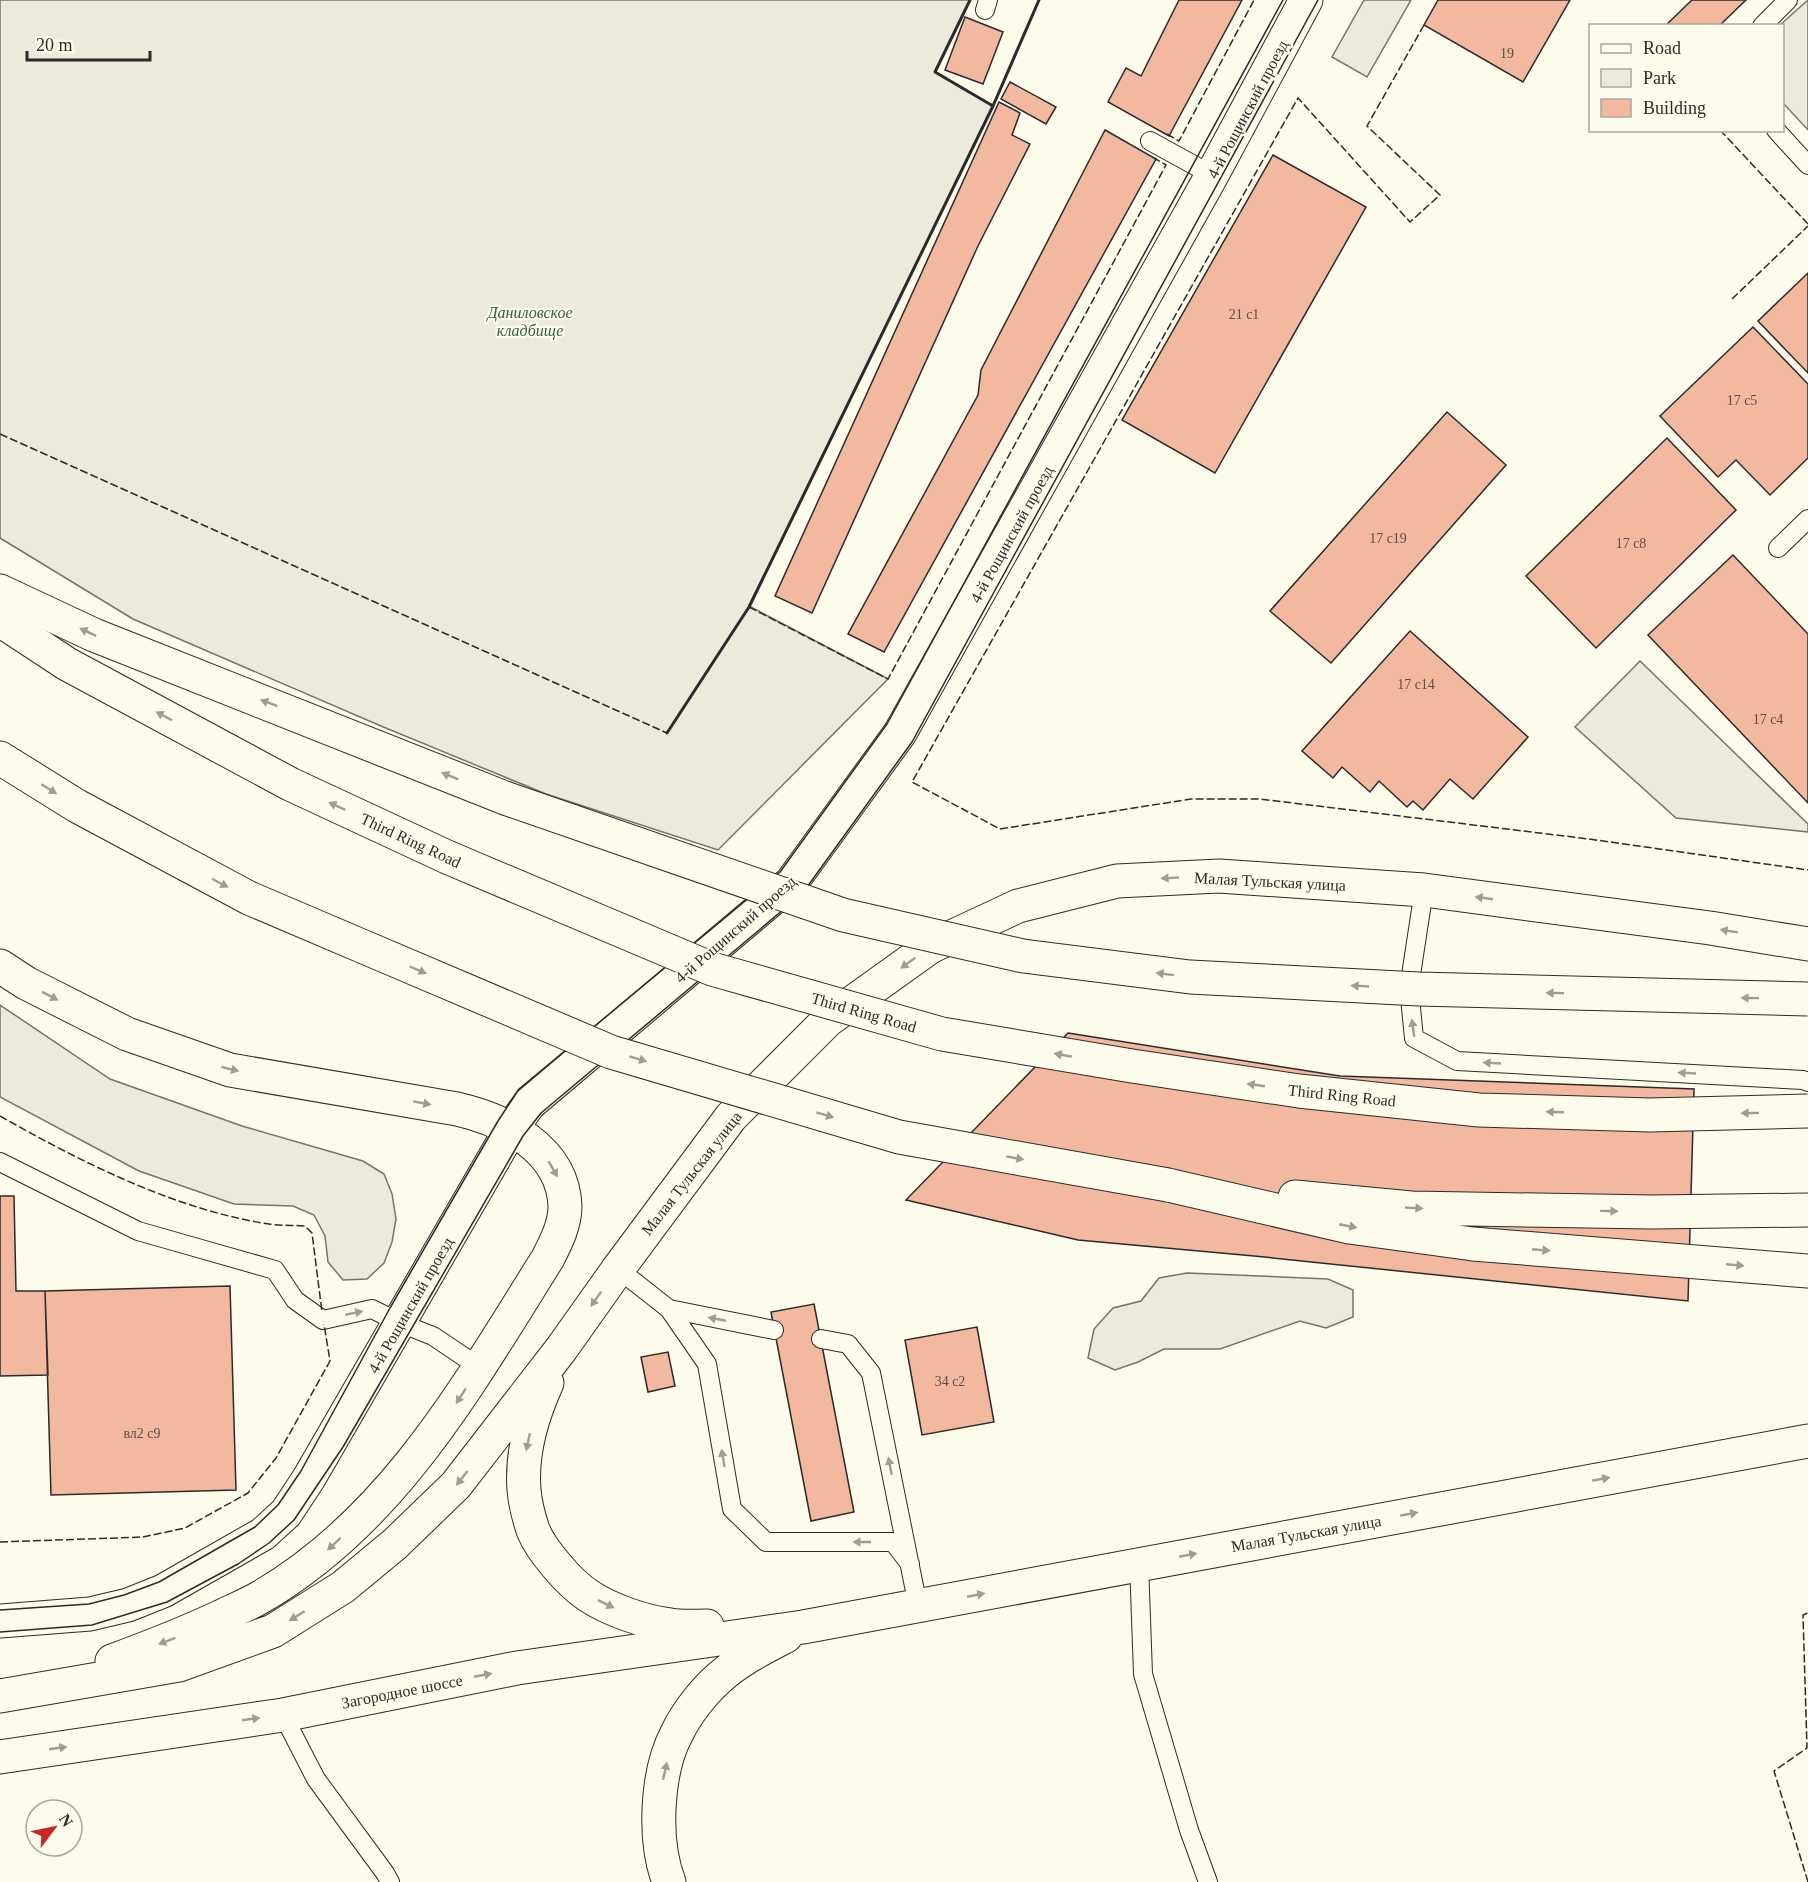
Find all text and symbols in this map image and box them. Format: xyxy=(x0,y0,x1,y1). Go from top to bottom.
scale bar xyxy=(27,24,150,62)
legend xyxy=(1589,24,1784,132)
text: 20 m xyxy=(36,35,73,55)
street label: 4-й Рощинский проезд xyxy=(1204,37,1292,182)
text: Road xyxy=(1643,38,1681,58)
house number: 19 xyxy=(1500,46,1514,61)
text: Park xyxy=(1643,68,1676,88)
text: Building xyxy=(1643,98,1706,118)
park label: Даниловское кладбище xyxy=(485,304,573,340)
house number: 21 с1 xyxy=(1229,307,1259,322)
house number: 17 с5 xyxy=(1727,393,1757,408)
street label: 4-й Рощинский проезд xyxy=(967,463,1057,606)
house number: 17 с19 xyxy=(1369,531,1407,546)
house number: 17 с8 xyxy=(1616,536,1646,551)
one-way arrow xyxy=(79,627,96,636)
house number: 17 с14 xyxy=(1397,677,1435,692)
one-way arrow xyxy=(260,698,278,708)
one-way arrow xyxy=(155,711,172,721)
house number: 17 c4 xyxy=(1753,712,1783,727)
one-way arrow xyxy=(441,771,459,781)
one-way arrow xyxy=(41,783,57,795)
one-way arrow xyxy=(329,801,346,810)
street label: Third Ring Road xyxy=(358,810,464,872)
street label: Малая Тульская улица xyxy=(1194,869,1346,895)
street label: 4-й Рощинский проезд xyxy=(672,872,800,987)
one-way arrow xyxy=(1160,874,1179,883)
one-way arrow xyxy=(212,878,229,888)
one-way arrow xyxy=(1475,894,1494,903)
one-way arrow xyxy=(1720,927,1739,936)
one-way arrow xyxy=(900,957,916,968)
one-way arrow xyxy=(410,965,428,975)
one-way arrow xyxy=(1156,970,1175,979)
one-way arrow xyxy=(1350,982,1369,991)
one-way arrow xyxy=(1545,988,1564,998)
street label: Third Ring Road xyxy=(809,989,918,1037)
one-way arrow xyxy=(42,991,59,1000)
one-way arrow xyxy=(1740,993,1759,1002)
one-way arrow xyxy=(1409,1018,1418,1037)
one-way arrow xyxy=(1054,1050,1073,1059)
one-way arrow xyxy=(629,1055,647,1064)
one-way arrow xyxy=(1483,1058,1502,1067)
one-way arrow xyxy=(222,1065,240,1074)
one-way arrow xyxy=(1678,1069,1697,1078)
one-way arrow xyxy=(1246,1080,1265,1089)
street label: Third Ring Road xyxy=(1287,1081,1397,1111)
one-way arrow xyxy=(413,1099,432,1108)
street label: Малая Тульская улица xyxy=(638,1108,746,1239)
one-way arrow xyxy=(1545,1108,1564,1117)
one-way arrow xyxy=(1740,1108,1759,1117)
one-way arrow xyxy=(816,1111,834,1120)
one-way arrow xyxy=(1005,1153,1024,1162)
one-way arrow xyxy=(547,1161,558,1177)
one-way arrow xyxy=(1405,1203,1424,1212)
one-way arrow xyxy=(1600,1206,1619,1216)
one-way arrow xyxy=(1338,1222,1357,1231)
street label: 4-й Рощинский проезд xyxy=(365,1234,457,1377)
one-way arrow xyxy=(1532,1245,1551,1255)
one-way arrow xyxy=(1726,1261,1745,1270)
one-way arrow xyxy=(590,1291,602,1307)
one-way arrow xyxy=(345,1308,364,1317)
one-way arrow xyxy=(707,1314,726,1323)
house number: 34 с2 xyxy=(935,1374,965,1389)
one-way arrow xyxy=(456,1388,467,1404)
house number: вл2 с9 xyxy=(123,1426,161,1441)
one-way arrow xyxy=(522,1433,532,1452)
one-way arrow xyxy=(719,1449,728,1468)
one-way arrow xyxy=(885,1456,894,1475)
one-way arrow xyxy=(456,1470,468,1485)
one-way arrow xyxy=(1592,1474,1611,1483)
one-way arrow xyxy=(1400,1509,1419,1518)
street label: Малая Тульская улица xyxy=(1230,1512,1383,1556)
one-way arrow xyxy=(328,1536,342,1550)
one-way arrow xyxy=(852,1537,871,1547)
one-way arrow xyxy=(1178,1550,1197,1559)
one-way arrow xyxy=(966,1590,985,1599)
one-way arrow xyxy=(597,1600,614,1609)
one-way arrow xyxy=(289,1610,305,1621)
one-way arrow xyxy=(157,1636,175,1646)
one-way arrow xyxy=(474,1670,493,1679)
street label: Загородное шоссе xyxy=(340,1671,464,1713)
one-way arrow xyxy=(241,1715,260,1724)
one-way arrow xyxy=(48,1744,67,1753)
one-way arrow xyxy=(661,1762,670,1781)
north arrow xyxy=(24,1798,84,1858)
text: N xyxy=(56,1811,77,1830)

